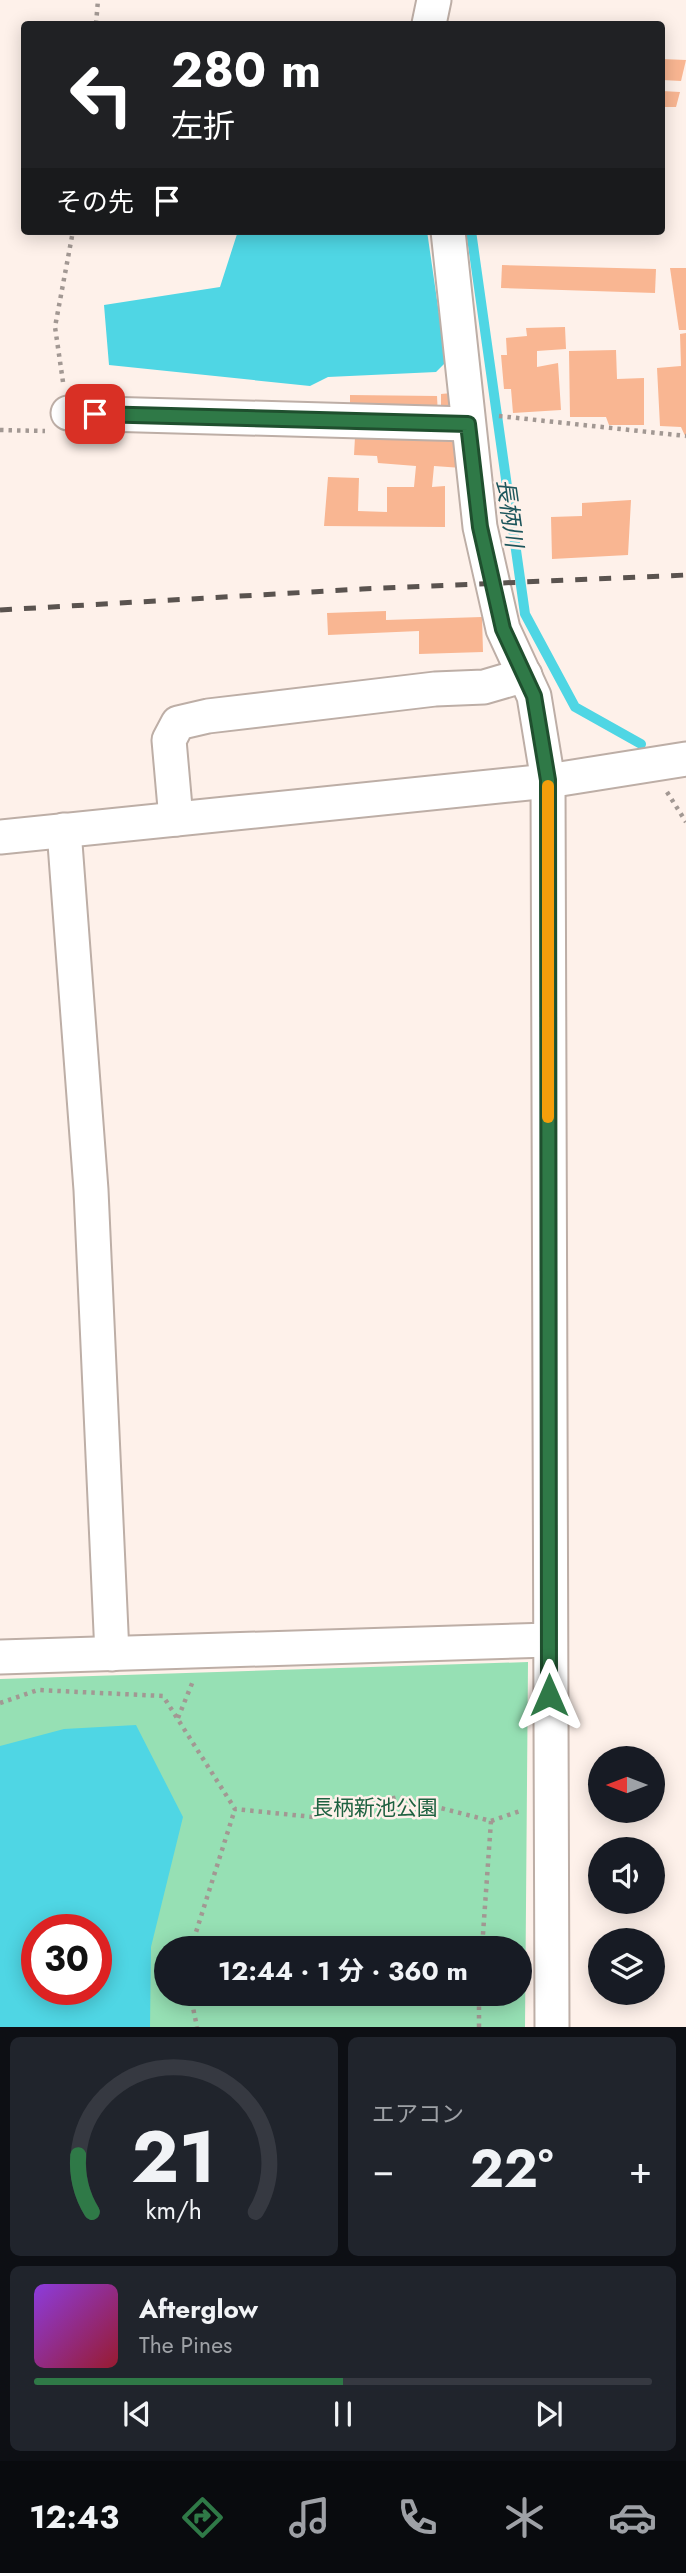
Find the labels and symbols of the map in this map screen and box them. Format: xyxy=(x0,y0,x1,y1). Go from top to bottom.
pin xyxy=(65,384,125,444)
water label: 長柄川 xyxy=(488,476,532,553)
position arrow xyxy=(512,1658,586,1732)
north arrow xyxy=(588,1746,665,1824)
park label: 長柄新池公園 xyxy=(312,1793,438,1823)
speed limit sign: 30 xyxy=(21,1914,112,2005)

